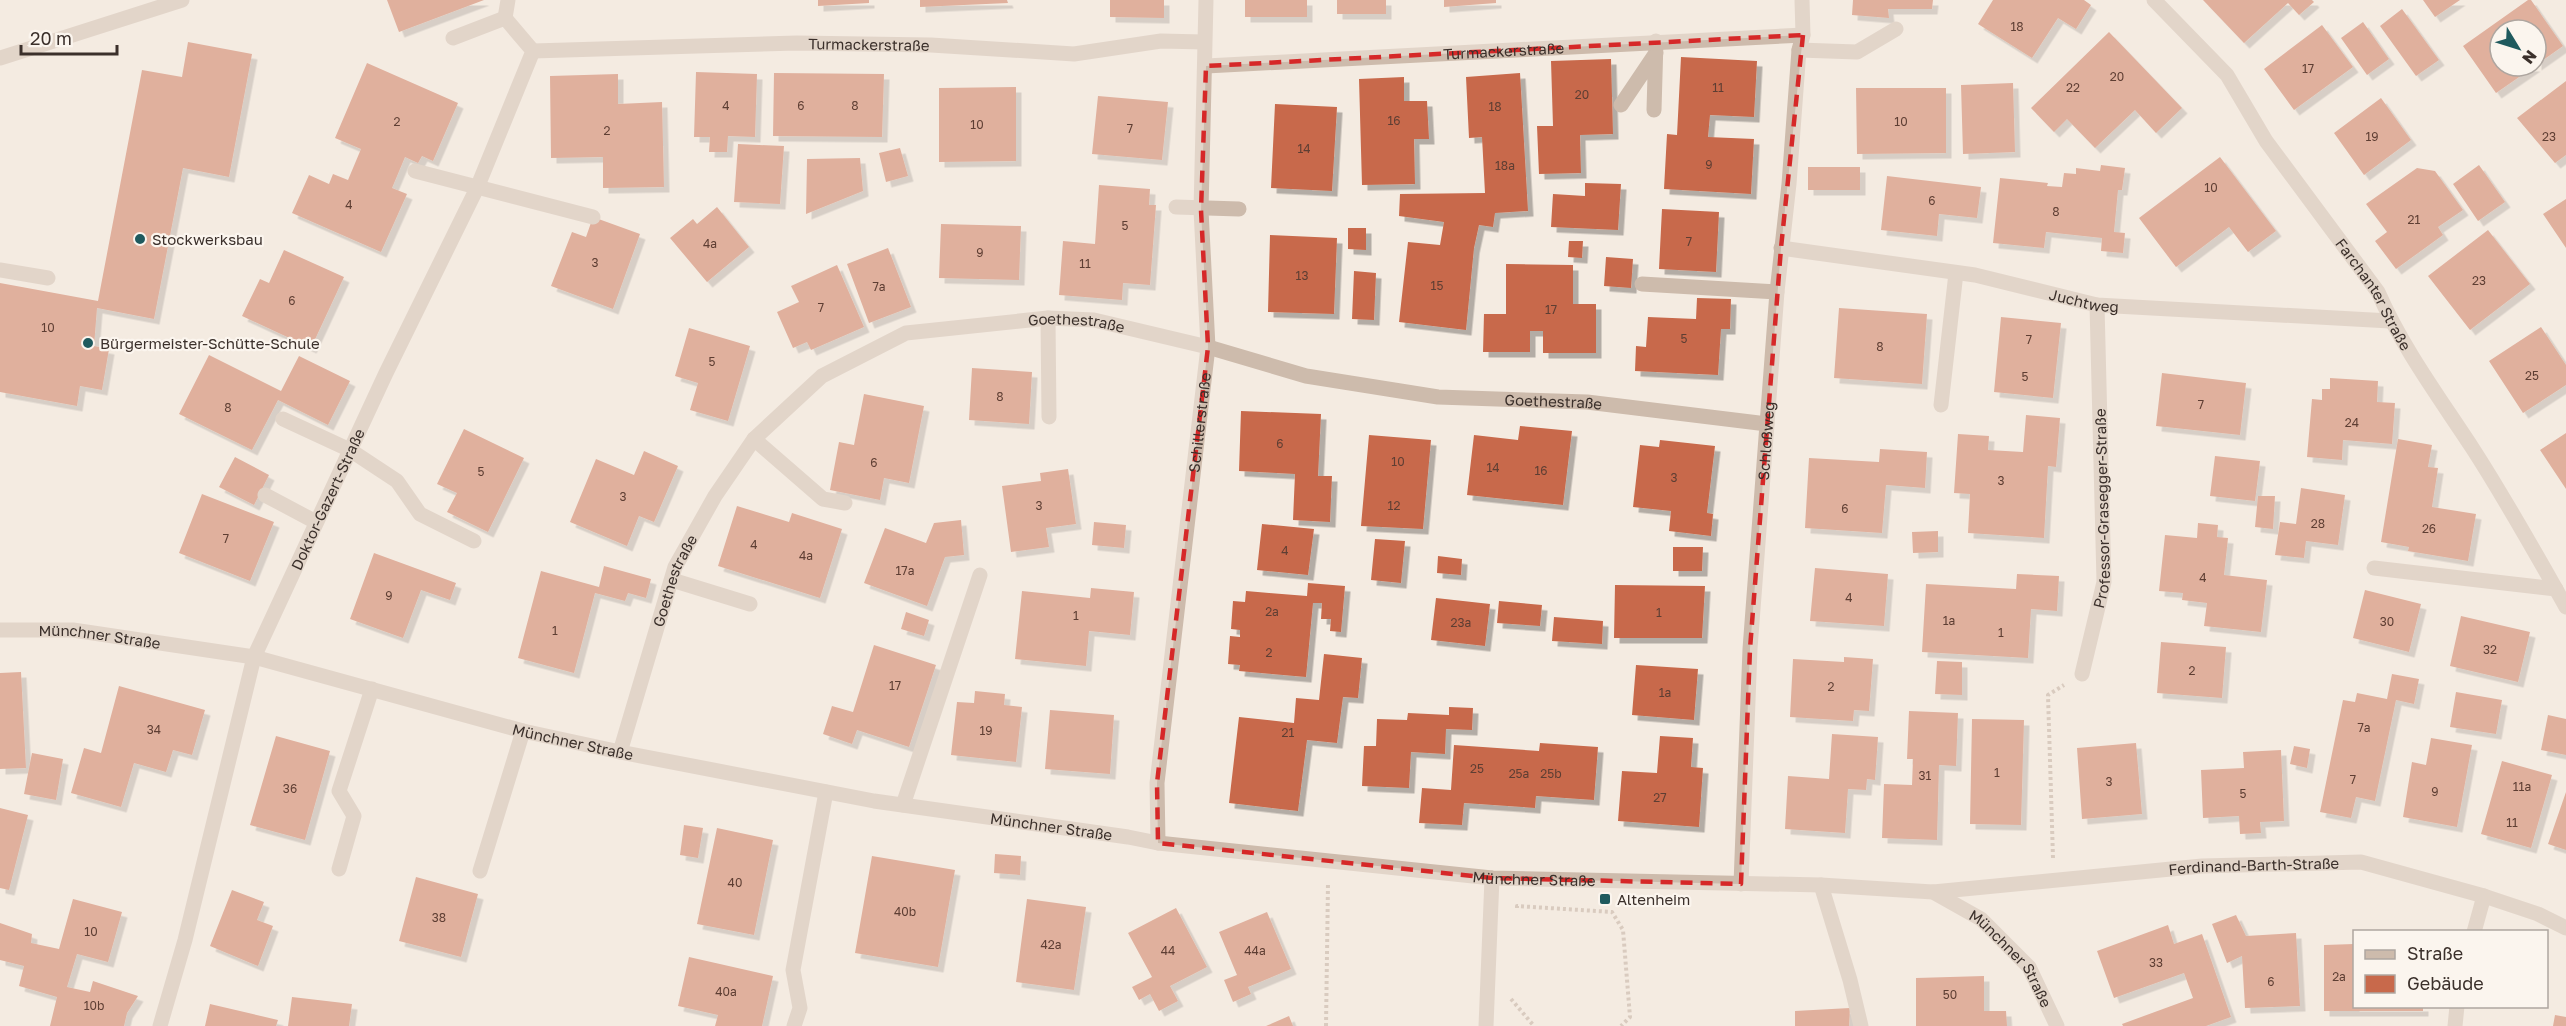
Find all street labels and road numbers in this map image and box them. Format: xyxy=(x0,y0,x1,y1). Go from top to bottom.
street label: Turmackerstraße xyxy=(808,34,930,54)
street label: Turmackerstraße xyxy=(1443,38,1565,63)
street label: Farchanter Straße xyxy=(2332,235,2416,354)
street label: Juchtweg xyxy=(2047,285,2119,315)
street label: Goethestraße xyxy=(1027,309,1127,336)
street label: Schillerstraße xyxy=(1184,371,1214,473)
street label: Goethestraße xyxy=(1504,390,1604,413)
street label: Schloßweg xyxy=(1754,401,1778,481)
street label: Professor-Grasegger-Straße xyxy=(2089,408,2113,610)
street label: Doktor-Gazert-Straße xyxy=(287,425,368,573)
street label: Goethestraße xyxy=(649,531,701,629)
street label: Münchner Straße xyxy=(38,621,162,652)
street label: Münchner Straße xyxy=(510,720,635,763)
street label: Münchner Straße xyxy=(989,809,1114,844)
street label: Ferdinand-Barth-Straße xyxy=(2168,854,2340,878)
street label: Münchner Straße xyxy=(1472,867,1596,889)
street label: Münchner Straße xyxy=(1966,905,2056,1010)

